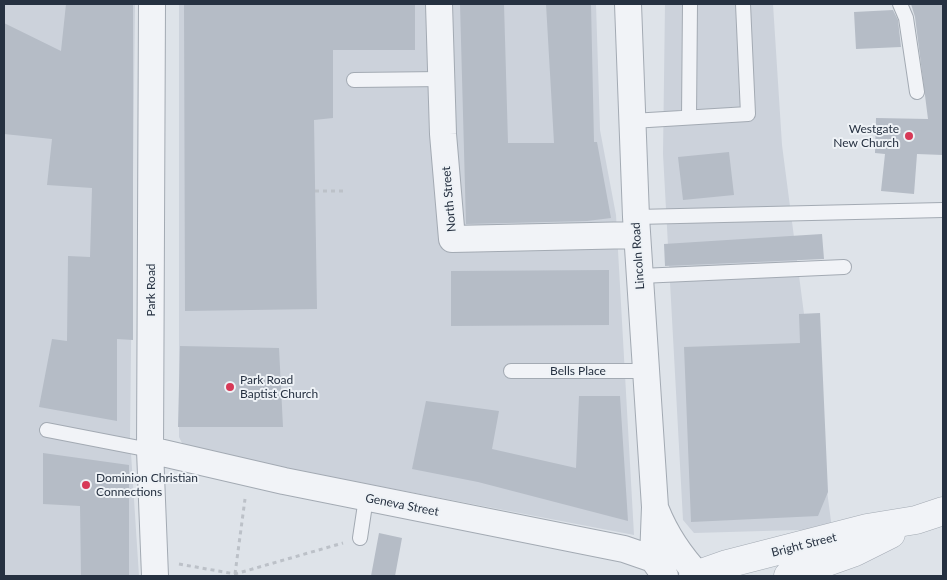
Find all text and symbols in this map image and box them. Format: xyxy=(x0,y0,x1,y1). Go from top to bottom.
place label: Westgate New Church xyxy=(833,122,899,150)
marker: Westgate New Church xyxy=(903,130,915,142)
street label: North Street xyxy=(439,166,459,232)
street label: Lincoln Road xyxy=(628,222,648,290)
street label: Park Road xyxy=(144,263,158,317)
street label: Bells Place xyxy=(550,364,606,378)
place label: Park Road Baptist Church xyxy=(240,373,318,401)
marker: Park Road Baptist Church xyxy=(224,381,236,393)
place label: Dominion Christian Connections xyxy=(96,471,198,499)
marker: Dominion Christian Connections xyxy=(80,479,92,491)
street label: Geneva Street xyxy=(364,491,440,519)
street label: Bright Street xyxy=(770,530,838,560)

